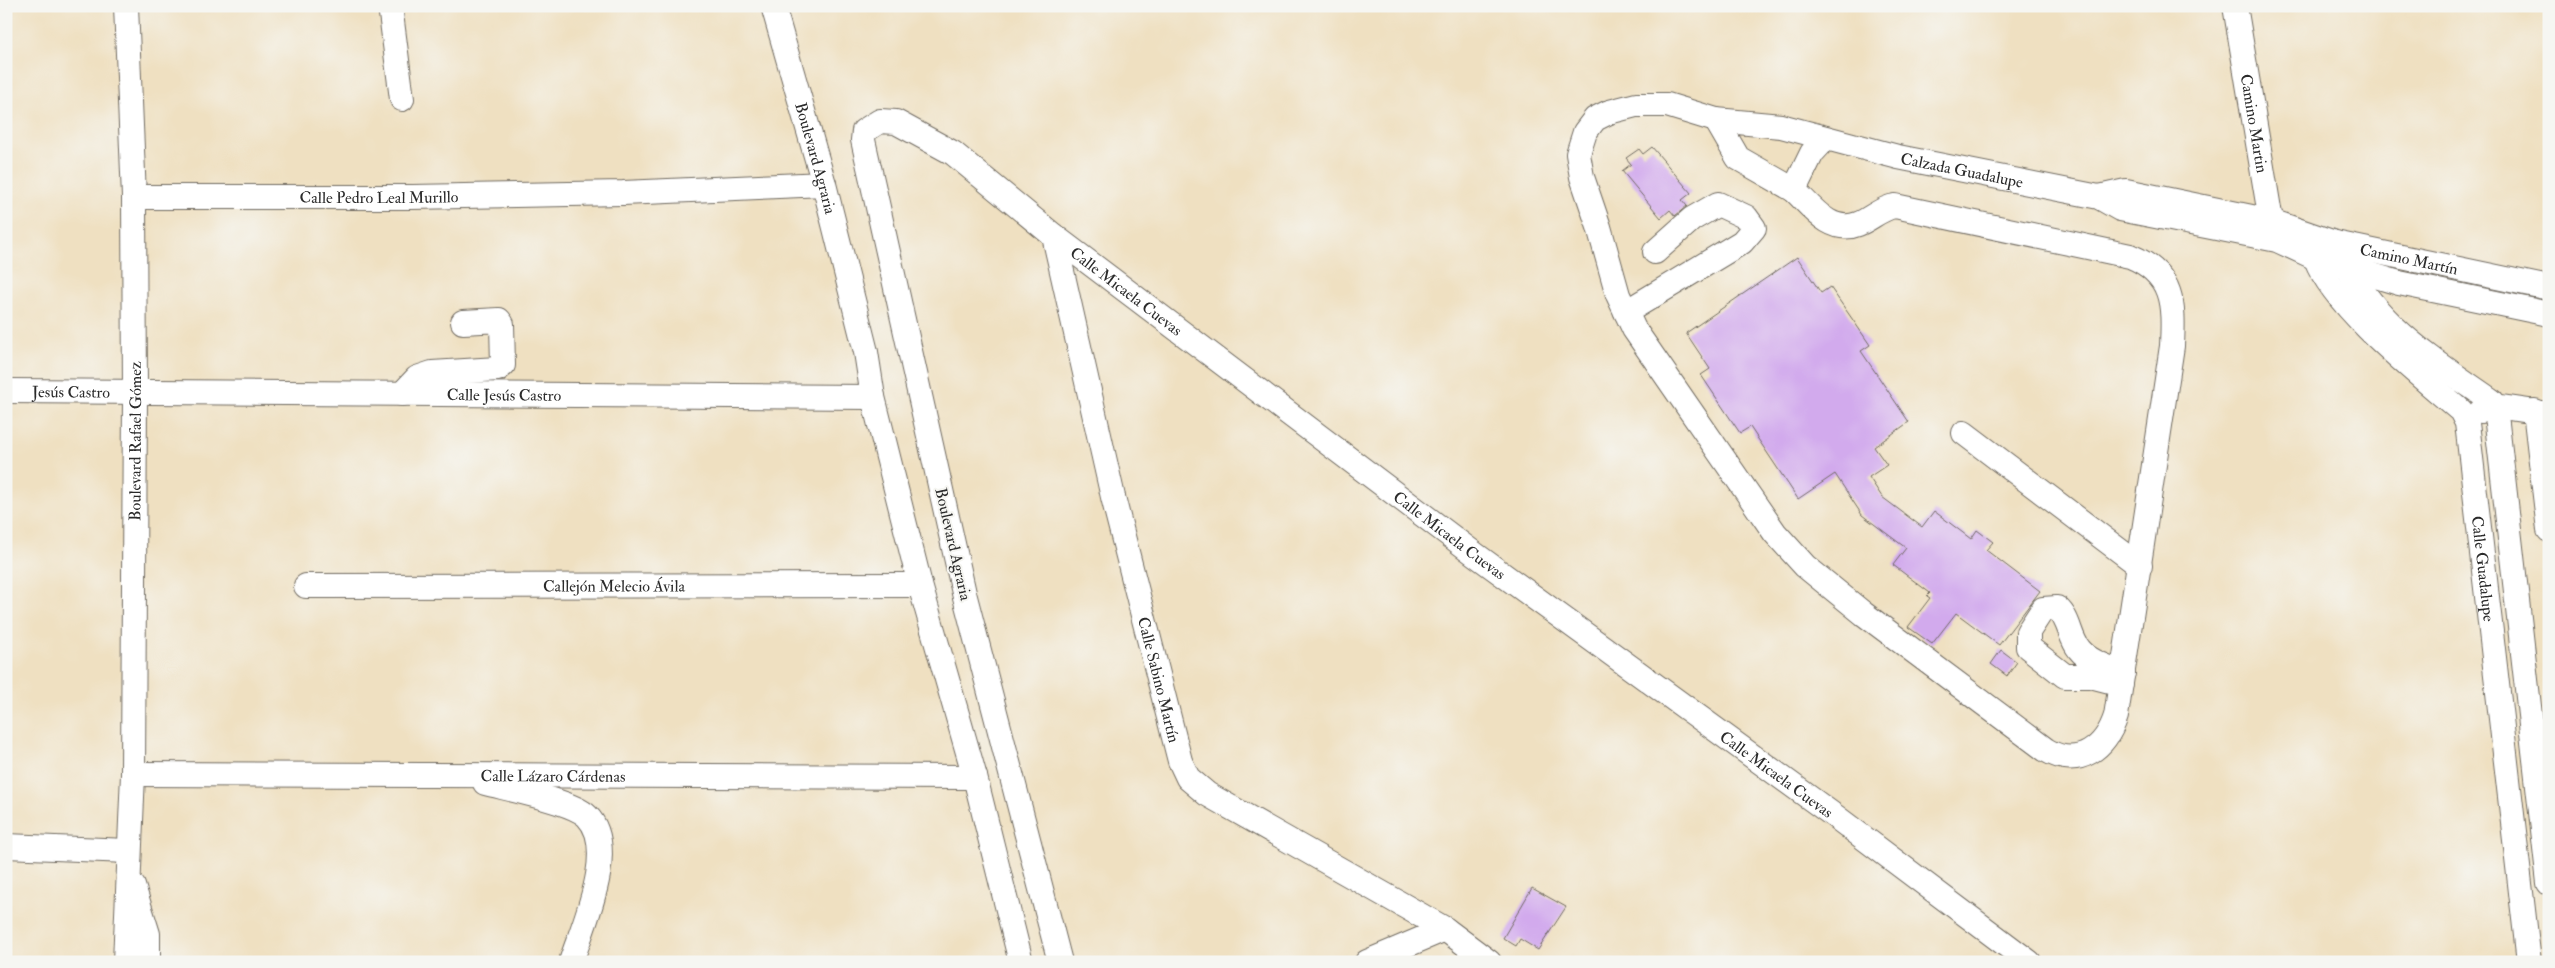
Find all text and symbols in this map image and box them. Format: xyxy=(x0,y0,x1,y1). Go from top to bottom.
street label: Camino Martin xyxy=(2236,73,2272,174)
street label: Boulevard Agraria xyxy=(790,100,840,217)
street label: Calzada Guadalupe xyxy=(1899,149,2025,193)
street label: Calle Pedro Leal Murillo xyxy=(300,187,459,208)
street label: Camino Martín xyxy=(2358,239,2460,280)
street label: Calle Micaela Cuevas xyxy=(1066,243,1186,340)
street label: Boulevard Rafael Gómez xyxy=(125,361,146,521)
street label: Jesús Castro xyxy=(31,382,110,403)
street label: Calle Jesús Castro xyxy=(447,385,562,406)
street label: Boulevard Agraria xyxy=(930,486,976,603)
street label: Calle Micaela Cuevas xyxy=(1389,487,1509,584)
street label: Calle Guadalupe xyxy=(2467,515,2499,623)
street label: Callejón Melecio Ávila xyxy=(543,575,686,597)
street label: Calle Sabino Martín xyxy=(1133,615,1184,745)
street label: Calle Micaela Cuevas xyxy=(1716,727,1837,823)
street label: Calle Lázaro Cárdenas xyxy=(480,766,625,787)

